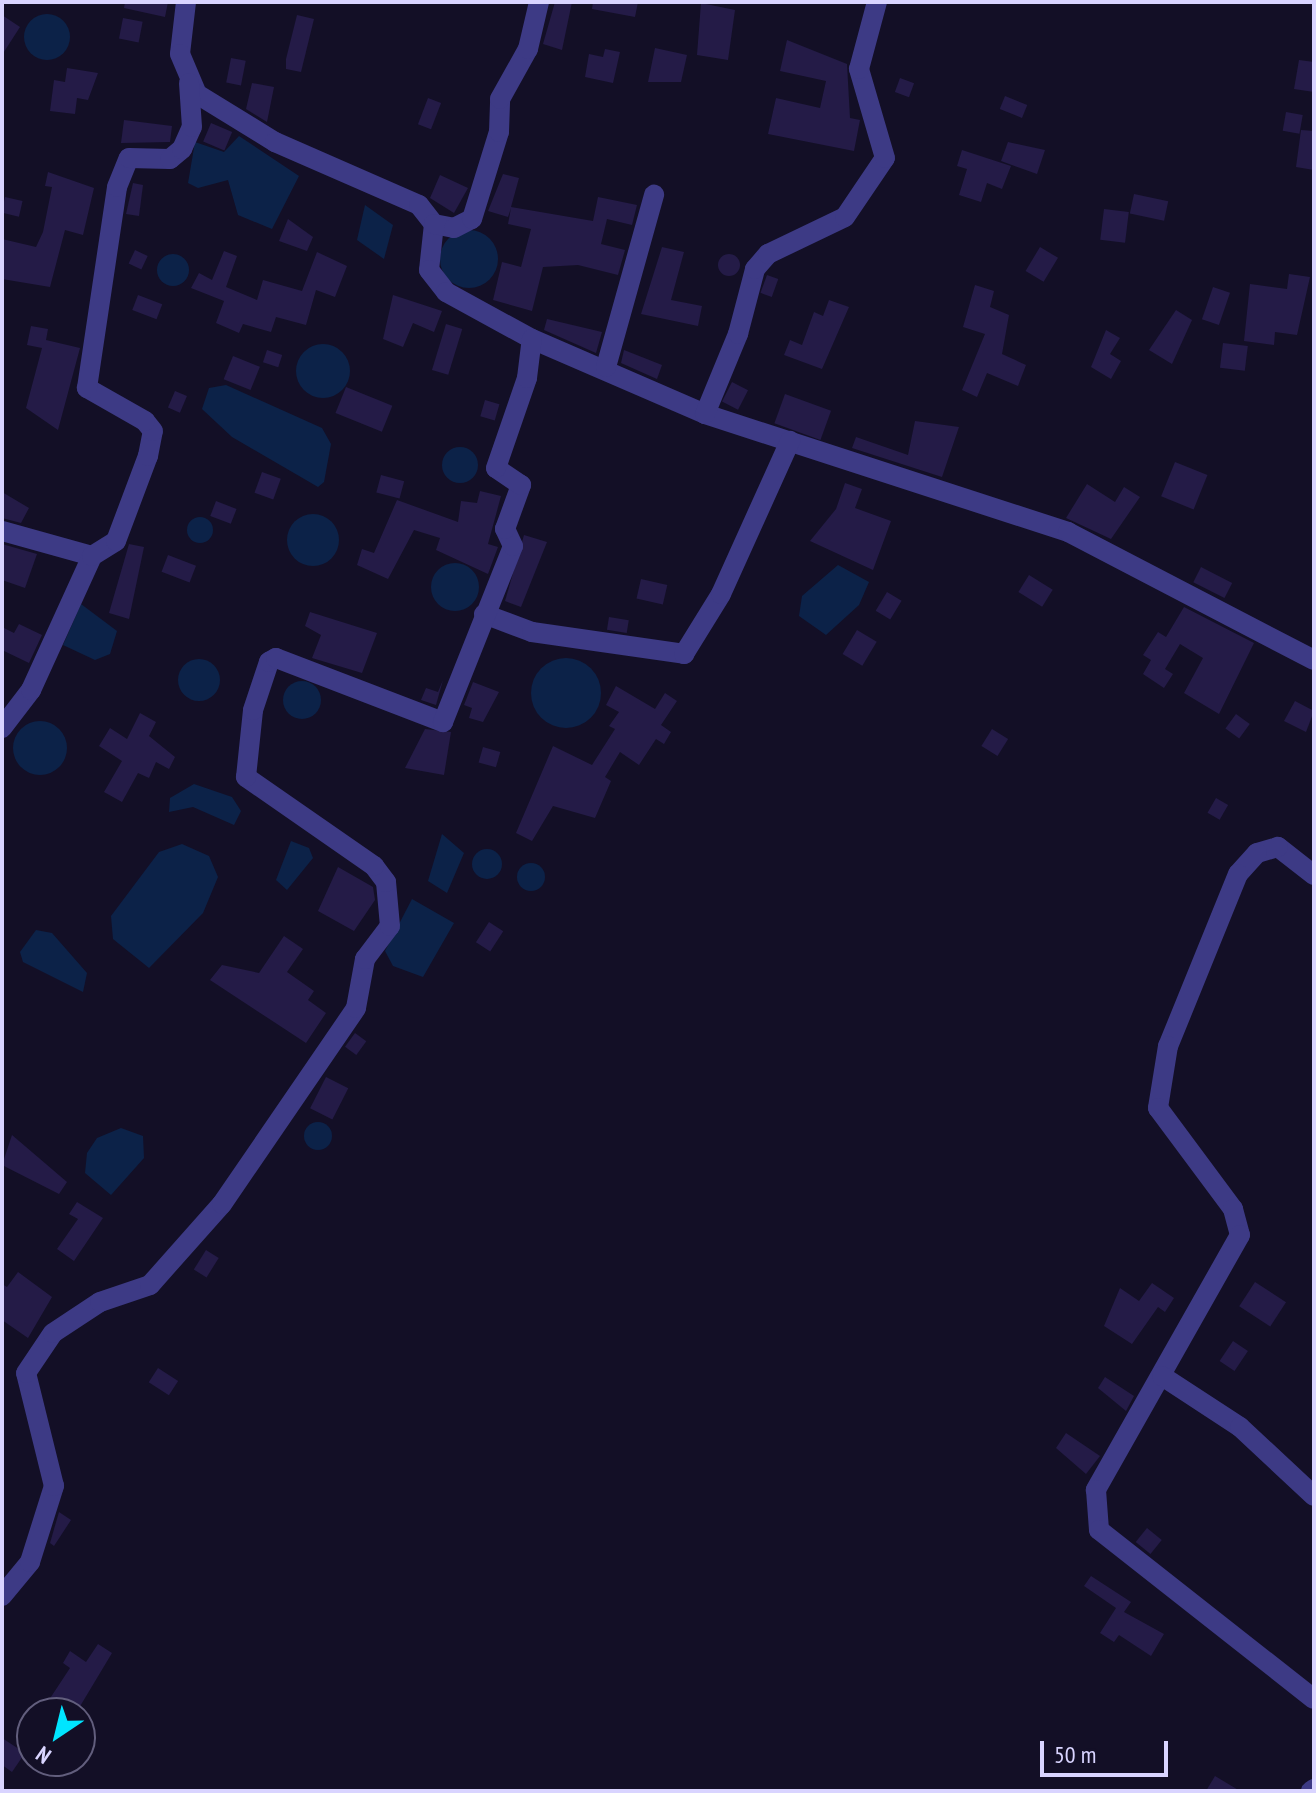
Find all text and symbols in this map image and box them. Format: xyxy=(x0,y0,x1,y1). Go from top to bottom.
north arrow xyxy=(16,1697,96,1777)
scale bar xyxy=(1044,1725,1172,1775)
text: 50 m xyxy=(1054,1739,1096,1770)
text: N xyxy=(30,1740,56,1770)

